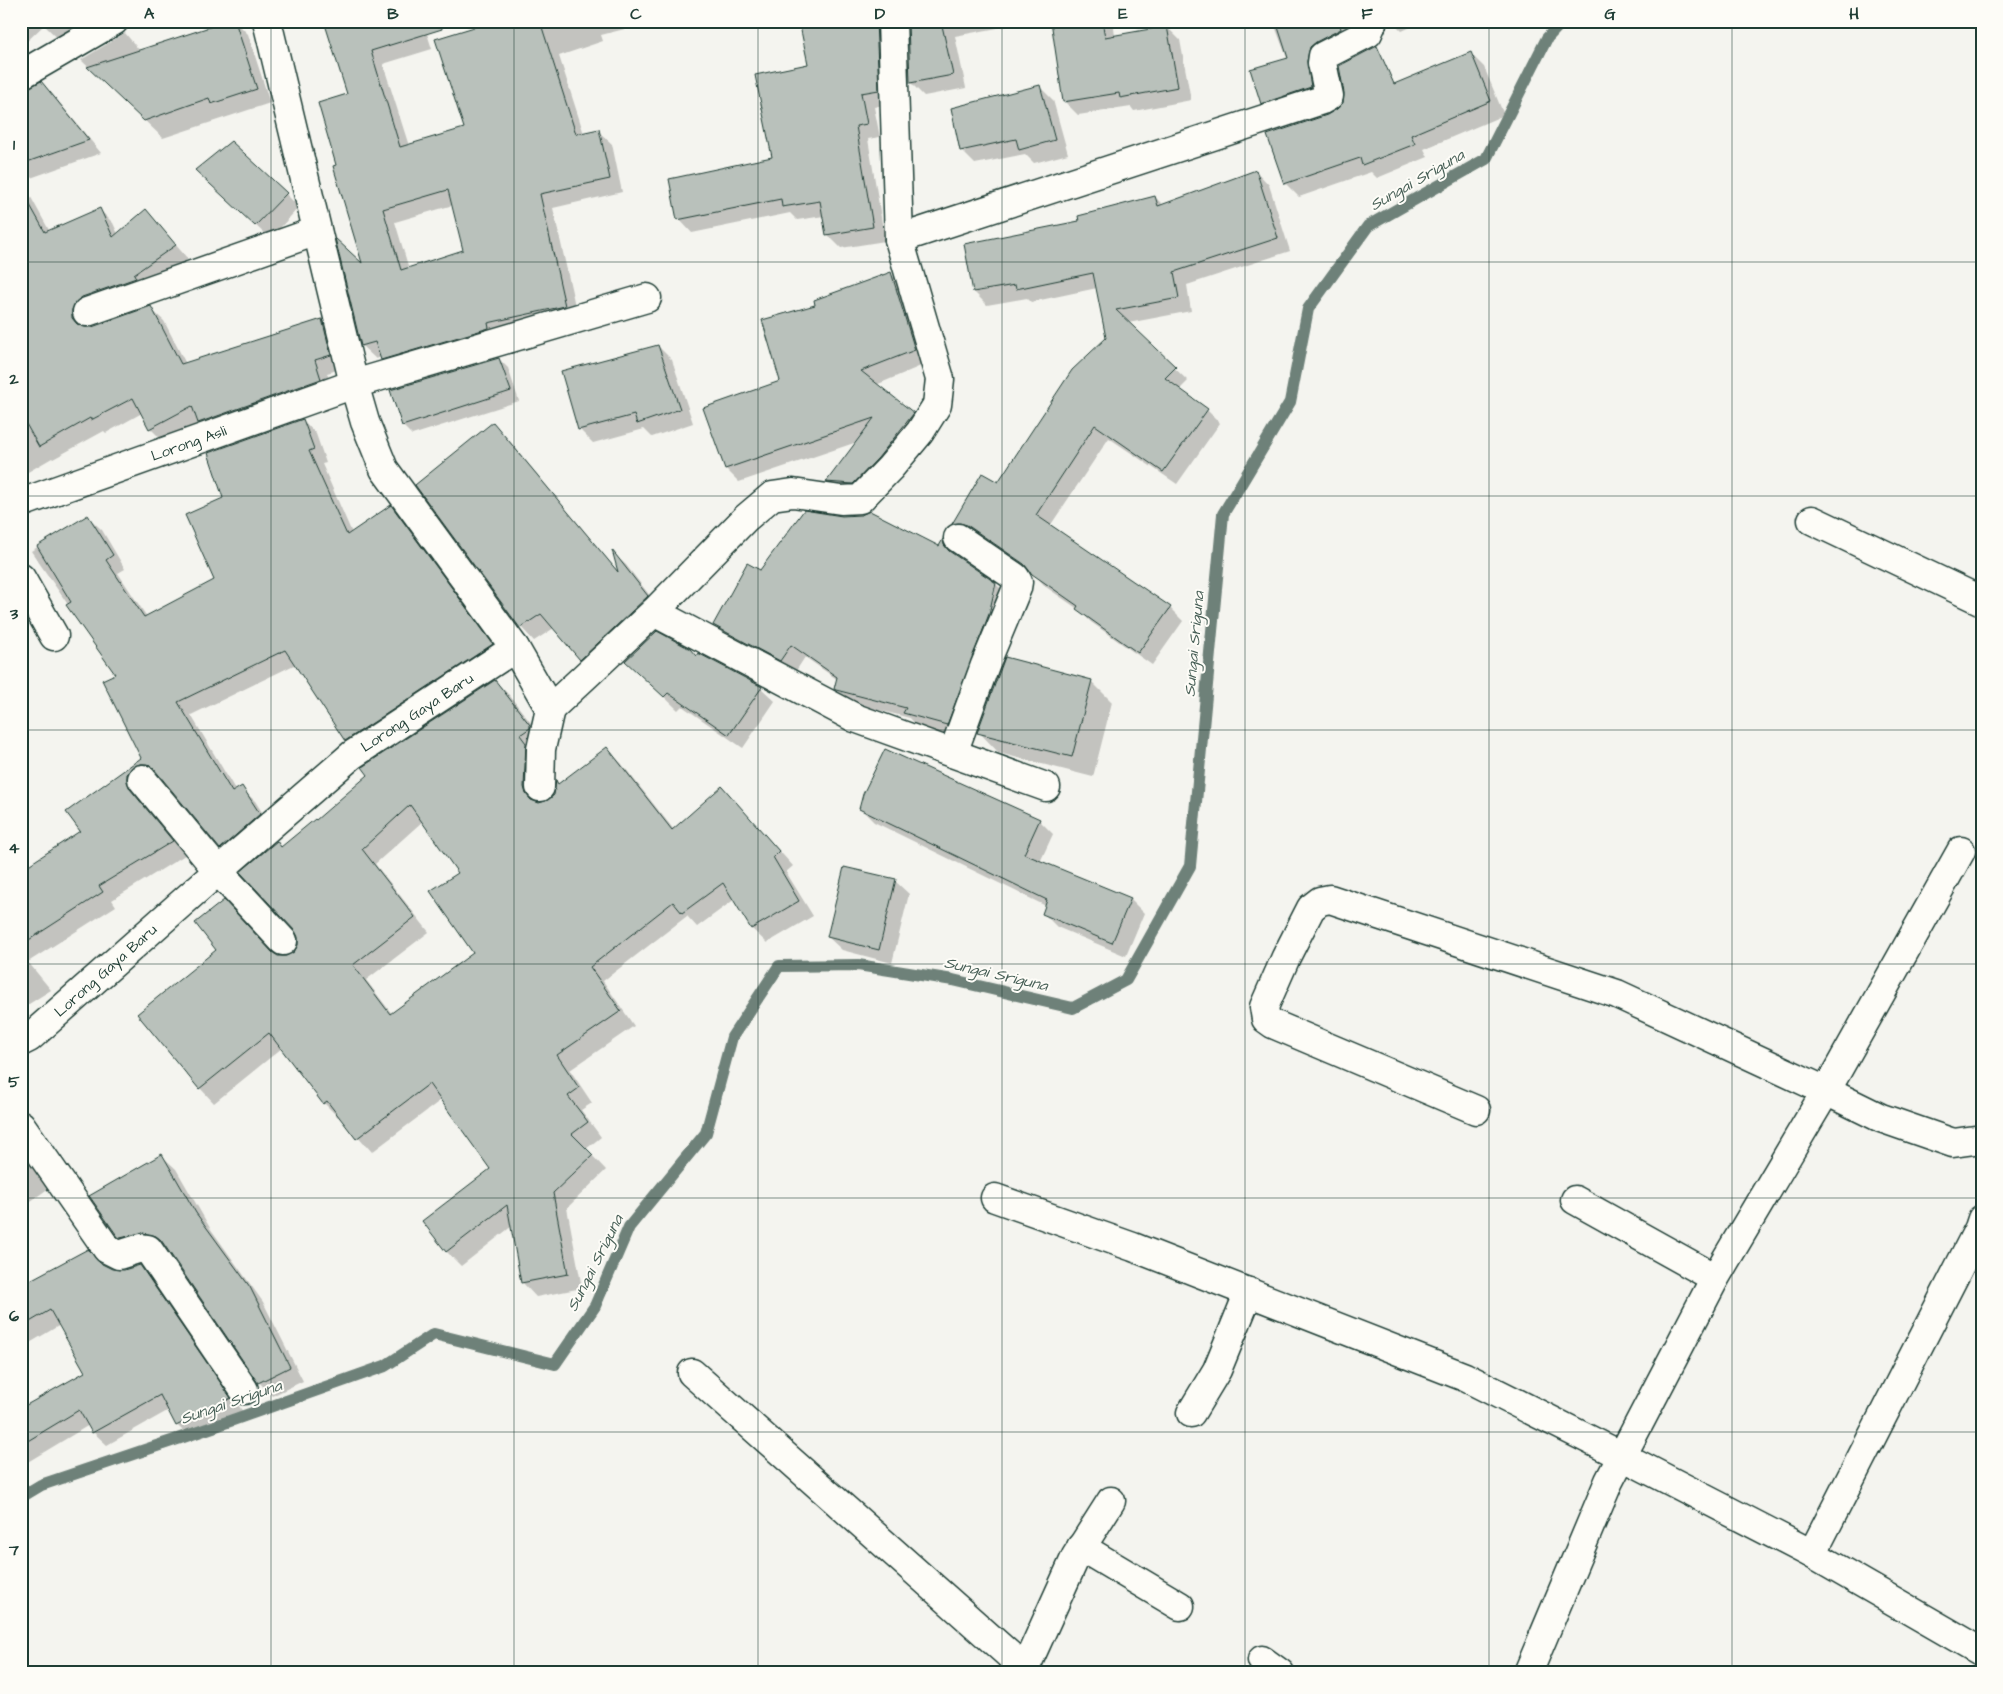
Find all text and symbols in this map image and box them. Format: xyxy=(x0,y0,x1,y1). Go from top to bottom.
text: A xyxy=(144,3,155,25)
text: B xyxy=(387,3,399,25)
text: C xyxy=(630,3,642,25)
text: D xyxy=(875,3,886,25)
text: E xyxy=(1118,3,1128,25)
text: F xyxy=(1361,3,1373,25)
text: G xyxy=(1604,3,1616,25)
text: H xyxy=(1849,3,1859,25)
text: 1 xyxy=(13,134,16,156)
water label: Sungai Sriguna xyxy=(1366,144,1470,217)
text: 2 xyxy=(8,368,19,390)
street label: Lorong Asli xyxy=(148,420,230,466)
water label: Sungai Sriguna xyxy=(1178,590,1211,698)
text: 3 xyxy=(9,603,19,625)
street label: Lorong Gaya Baru xyxy=(356,667,478,757)
text: 4 xyxy=(9,837,20,859)
street label: Lorong Gaya Baru xyxy=(49,919,162,1022)
water label: Sungai Sriguna xyxy=(942,951,1051,998)
text: 5 xyxy=(8,1071,20,1093)
water label: Sungai Sriguna xyxy=(561,1210,630,1316)
text: 6 xyxy=(9,1305,19,1327)
water label: Sungai Sriguna xyxy=(177,1374,286,1431)
text: 7 xyxy=(8,1539,19,1561)

